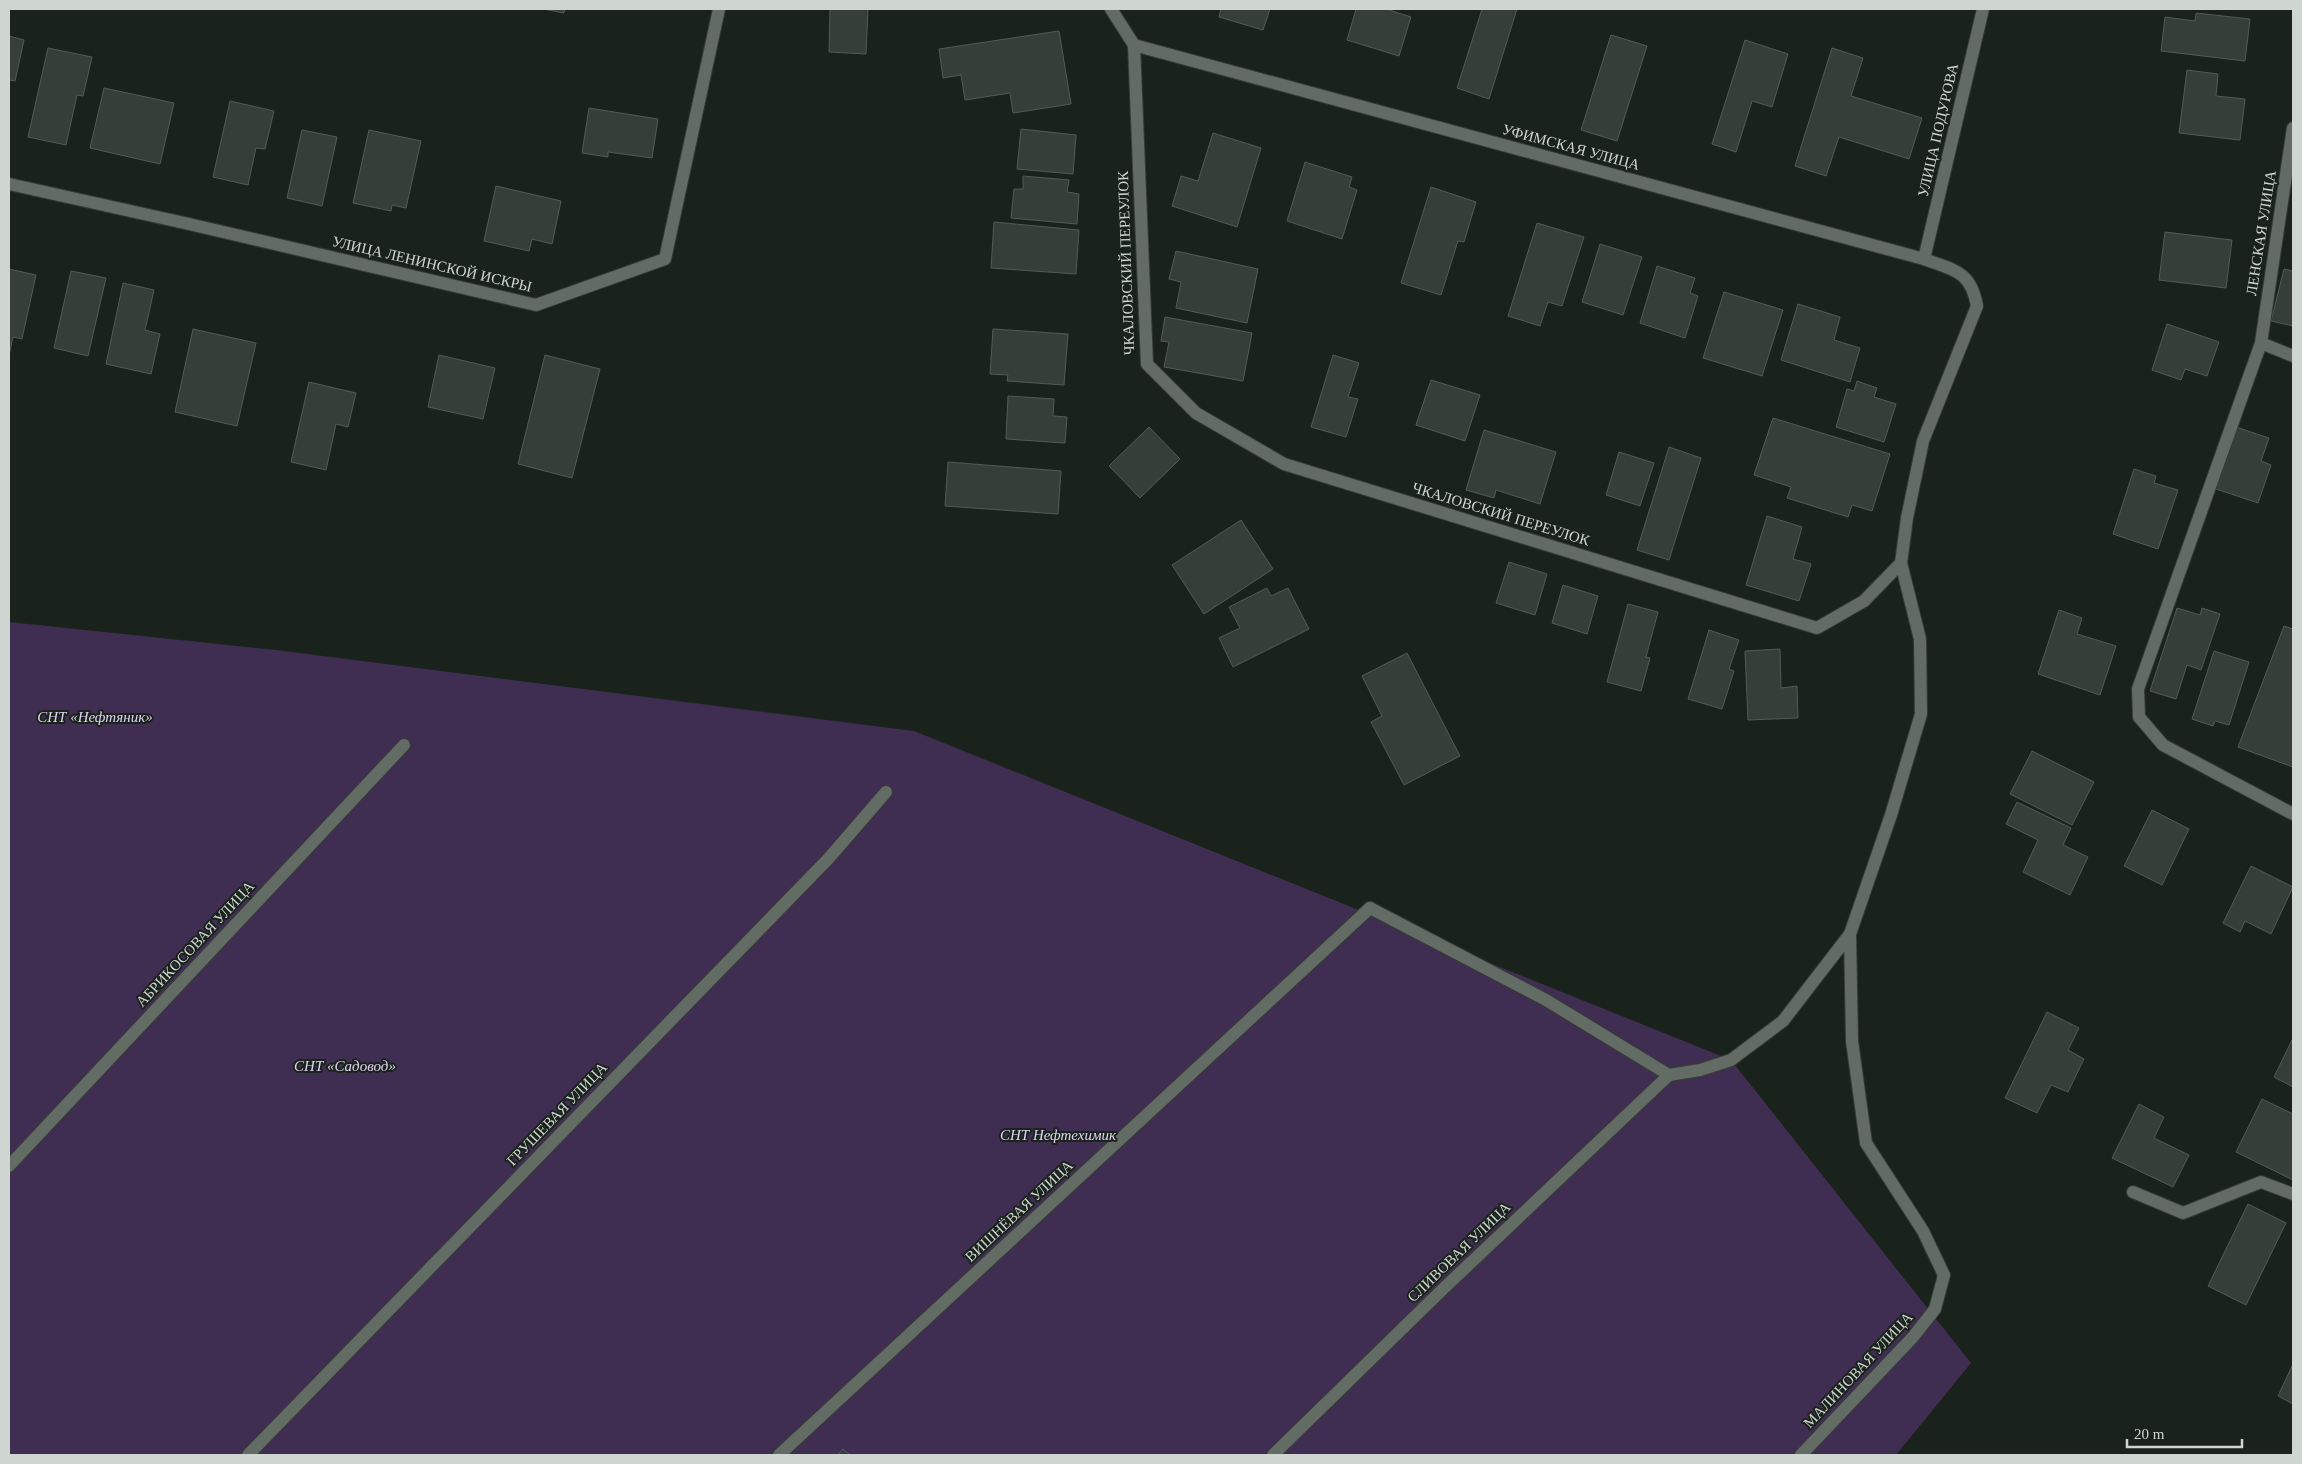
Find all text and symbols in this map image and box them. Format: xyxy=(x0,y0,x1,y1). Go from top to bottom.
street label: УЛИЦА ПОДУРОВА xyxy=(1915,62,1961,198)
street label: УФИМСКАЯ УЛИЦА xyxy=(1500,121,1642,173)
street label: ЛЕНСКАЯ УЛИЦА xyxy=(2243,169,2279,297)
street label: ЧКАЛОВСКИЙ ПЕРЕУЛОК xyxy=(1115,170,1137,355)
street label: УЛИЦА ЛЕНИНСКОЙ ИСКРЫ xyxy=(331,233,533,295)
street label: ЧКАЛОВСКИЙ ПЕРЕУЛОК xyxy=(1410,479,1592,549)
park label: СНТ «Нефтяник» xyxy=(37,709,153,725)
street label: АБРИКОСОВАЯ УЛИЦА xyxy=(133,878,257,1010)
park label: СНТ «Садовод» xyxy=(294,1058,396,1074)
street label: ГРУШЕВАЯ УЛИЦА xyxy=(504,1059,610,1169)
park label: СНТ Нефтехимик xyxy=(1000,1127,1117,1143)
street label: ВИШНЁВАЯ УЛИЦА xyxy=(962,1157,1076,1265)
street label: СЛИВОВАЯ УЛИЦА xyxy=(1404,1199,1514,1305)
street label: МАЛИНОВАЯ УЛИЦА xyxy=(1800,1309,1916,1431)
scale bar xyxy=(2127,1416,2242,1448)
text: 20 m xyxy=(2134,1426,2165,1442)

